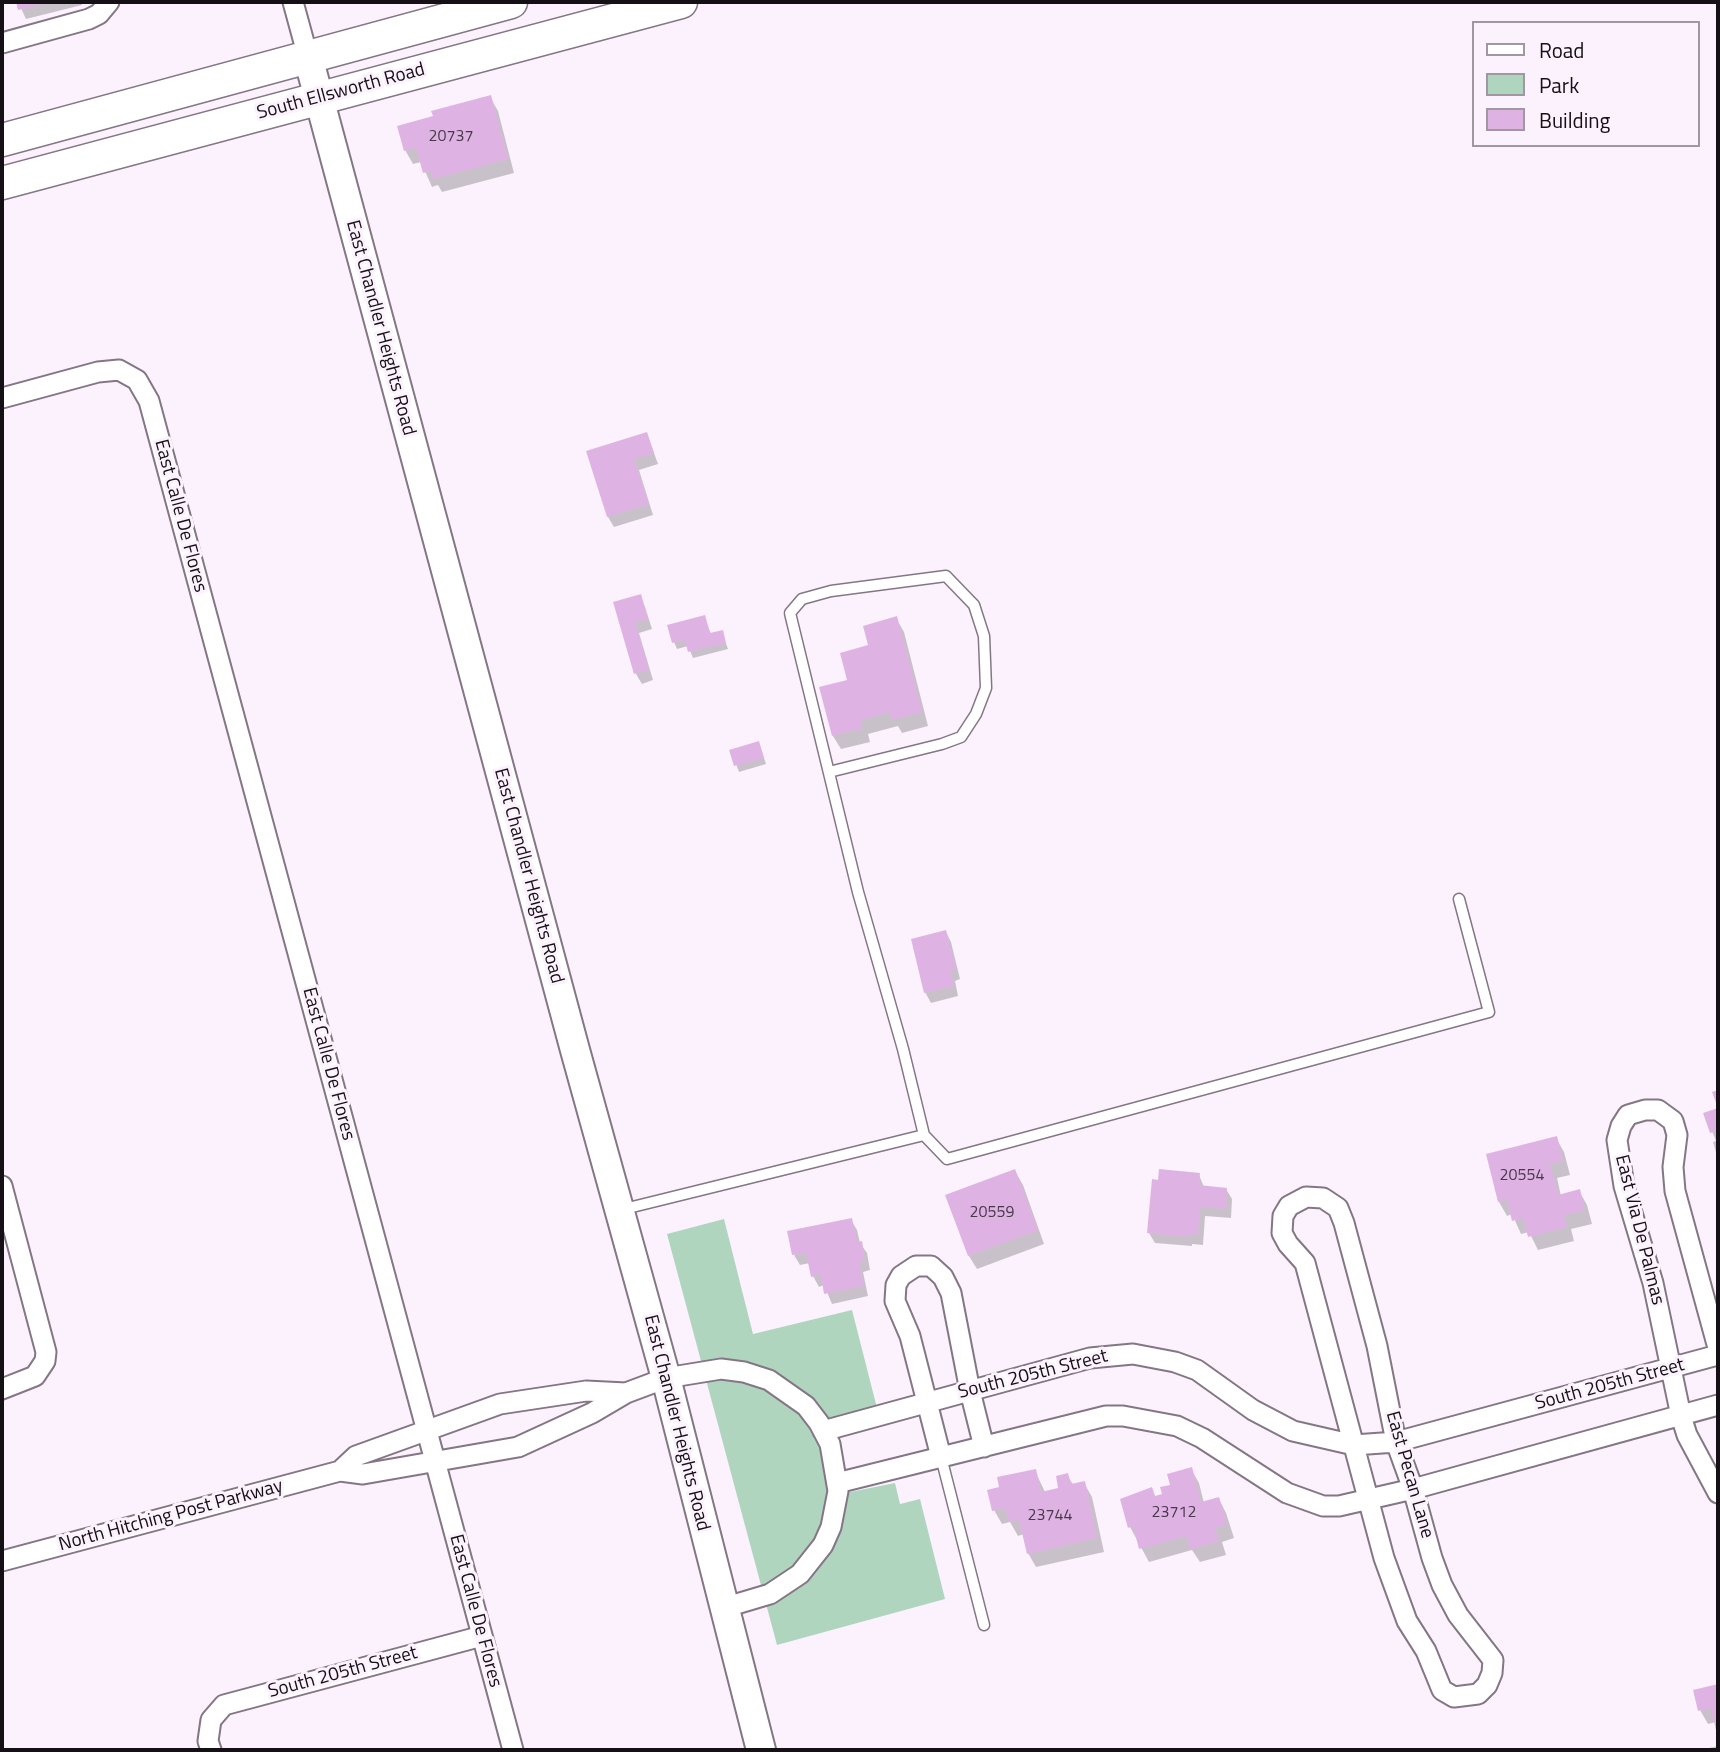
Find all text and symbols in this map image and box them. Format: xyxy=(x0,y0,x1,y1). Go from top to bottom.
legend xyxy=(1472,21,1699,147)
text: Road xyxy=(1539,34,1584,66)
street label: South Ellsworth Road xyxy=(255,59,427,125)
text: Park xyxy=(1539,69,1579,101)
text: Building xyxy=(1539,104,1610,136)
house number: 20737 xyxy=(429,127,473,147)
street label: East Chandler Heights Road xyxy=(340,218,420,438)
street label: East Calle De Flores xyxy=(149,437,211,595)
street label: East Chandler Heights Road xyxy=(488,766,568,986)
street label: East Calle De Flores xyxy=(297,985,359,1143)
street label: East Via De Palmas xyxy=(1609,1153,1669,1307)
house number: 20554 xyxy=(1500,1166,1544,1186)
house number: 20559 xyxy=(970,1203,1014,1223)
street label: East Chandler Heights Road xyxy=(638,1313,714,1533)
street label: South 205th Street xyxy=(956,1345,1110,1405)
street label: South 205th Street xyxy=(1533,1354,1687,1416)
street label: East Pecan Lane xyxy=(1380,1409,1438,1541)
street label: North Hitching Post Parkway xyxy=(56,1475,286,1557)
house number: 23712 xyxy=(1152,1503,1196,1523)
house number: 23744 xyxy=(1028,1506,1072,1526)
street label: East Calle De Flores xyxy=(444,1532,506,1690)
street label: South 205th Street xyxy=(266,1642,420,1704)

